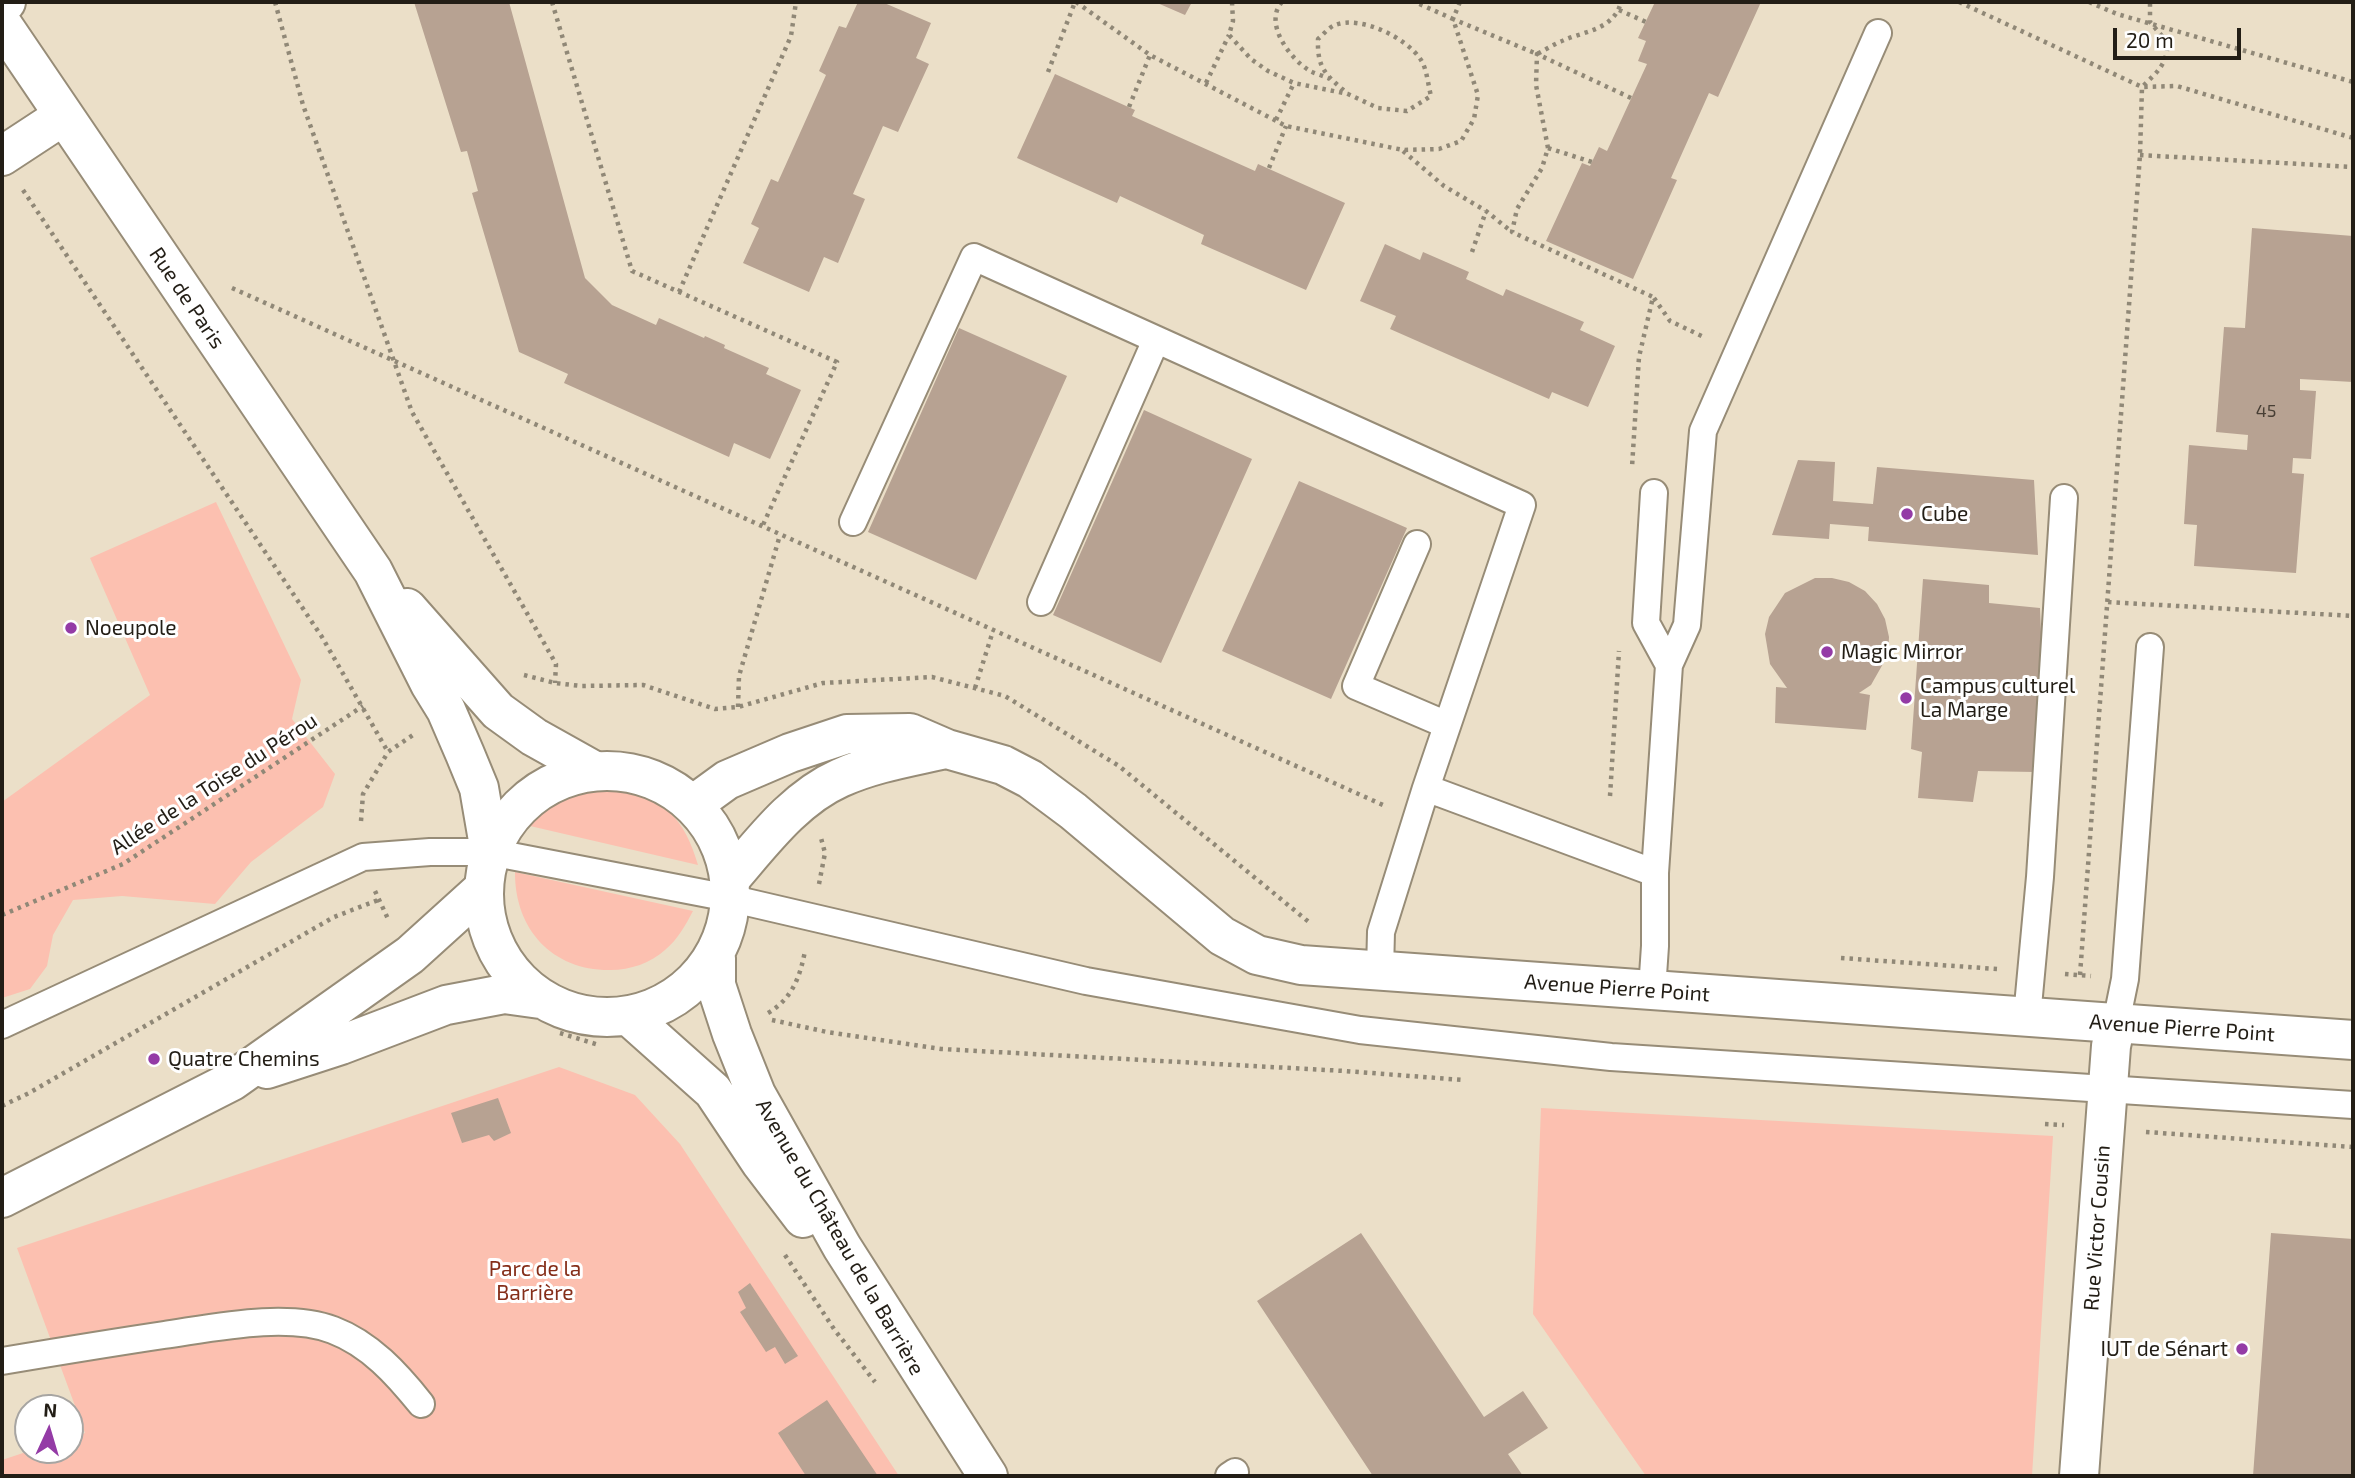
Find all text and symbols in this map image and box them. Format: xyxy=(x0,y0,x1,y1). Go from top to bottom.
scale bar xyxy=(2117,14,2245,58)
text: 20 m xyxy=(2126,27,2174,52)
street label: Rue de Paris xyxy=(144,242,230,354)
house number: 45 xyxy=(2256,400,2276,422)
place label: Cube xyxy=(1921,501,1968,527)
marker: Cube xyxy=(1899,506,1915,522)
place label: Noeupole xyxy=(85,615,177,641)
marker: Noeupole xyxy=(63,620,79,636)
place label: Magic Mirror xyxy=(1841,639,1963,665)
marker: Magic Mirror xyxy=(1819,644,1835,660)
place label: Campus culturel La Marge xyxy=(1920,673,2075,723)
marker: Campus culturel La Marge xyxy=(1898,690,1914,706)
street label: Allée de la Toise du Pérou xyxy=(106,708,322,860)
street label: Avenue Pierre Point xyxy=(1523,969,1711,1007)
street label: Avenue Pierre Point xyxy=(2088,1009,2276,1047)
place label: Quatre Chemins xyxy=(168,1046,320,1072)
marker: Quatre Chemins xyxy=(146,1051,162,1067)
street label: Avenue du Château de la Barrière xyxy=(750,1094,930,1380)
street label: Rue Victor Cousin xyxy=(2079,1144,2115,1312)
park label: Parc de la Barrière xyxy=(489,1256,581,1306)
place label: IUT de Sénart xyxy=(2100,1336,2228,1362)
marker: IUT de Sénart xyxy=(2234,1341,2250,1357)
north arrow xyxy=(14,1394,84,1464)
text: N xyxy=(43,1398,58,1421)

